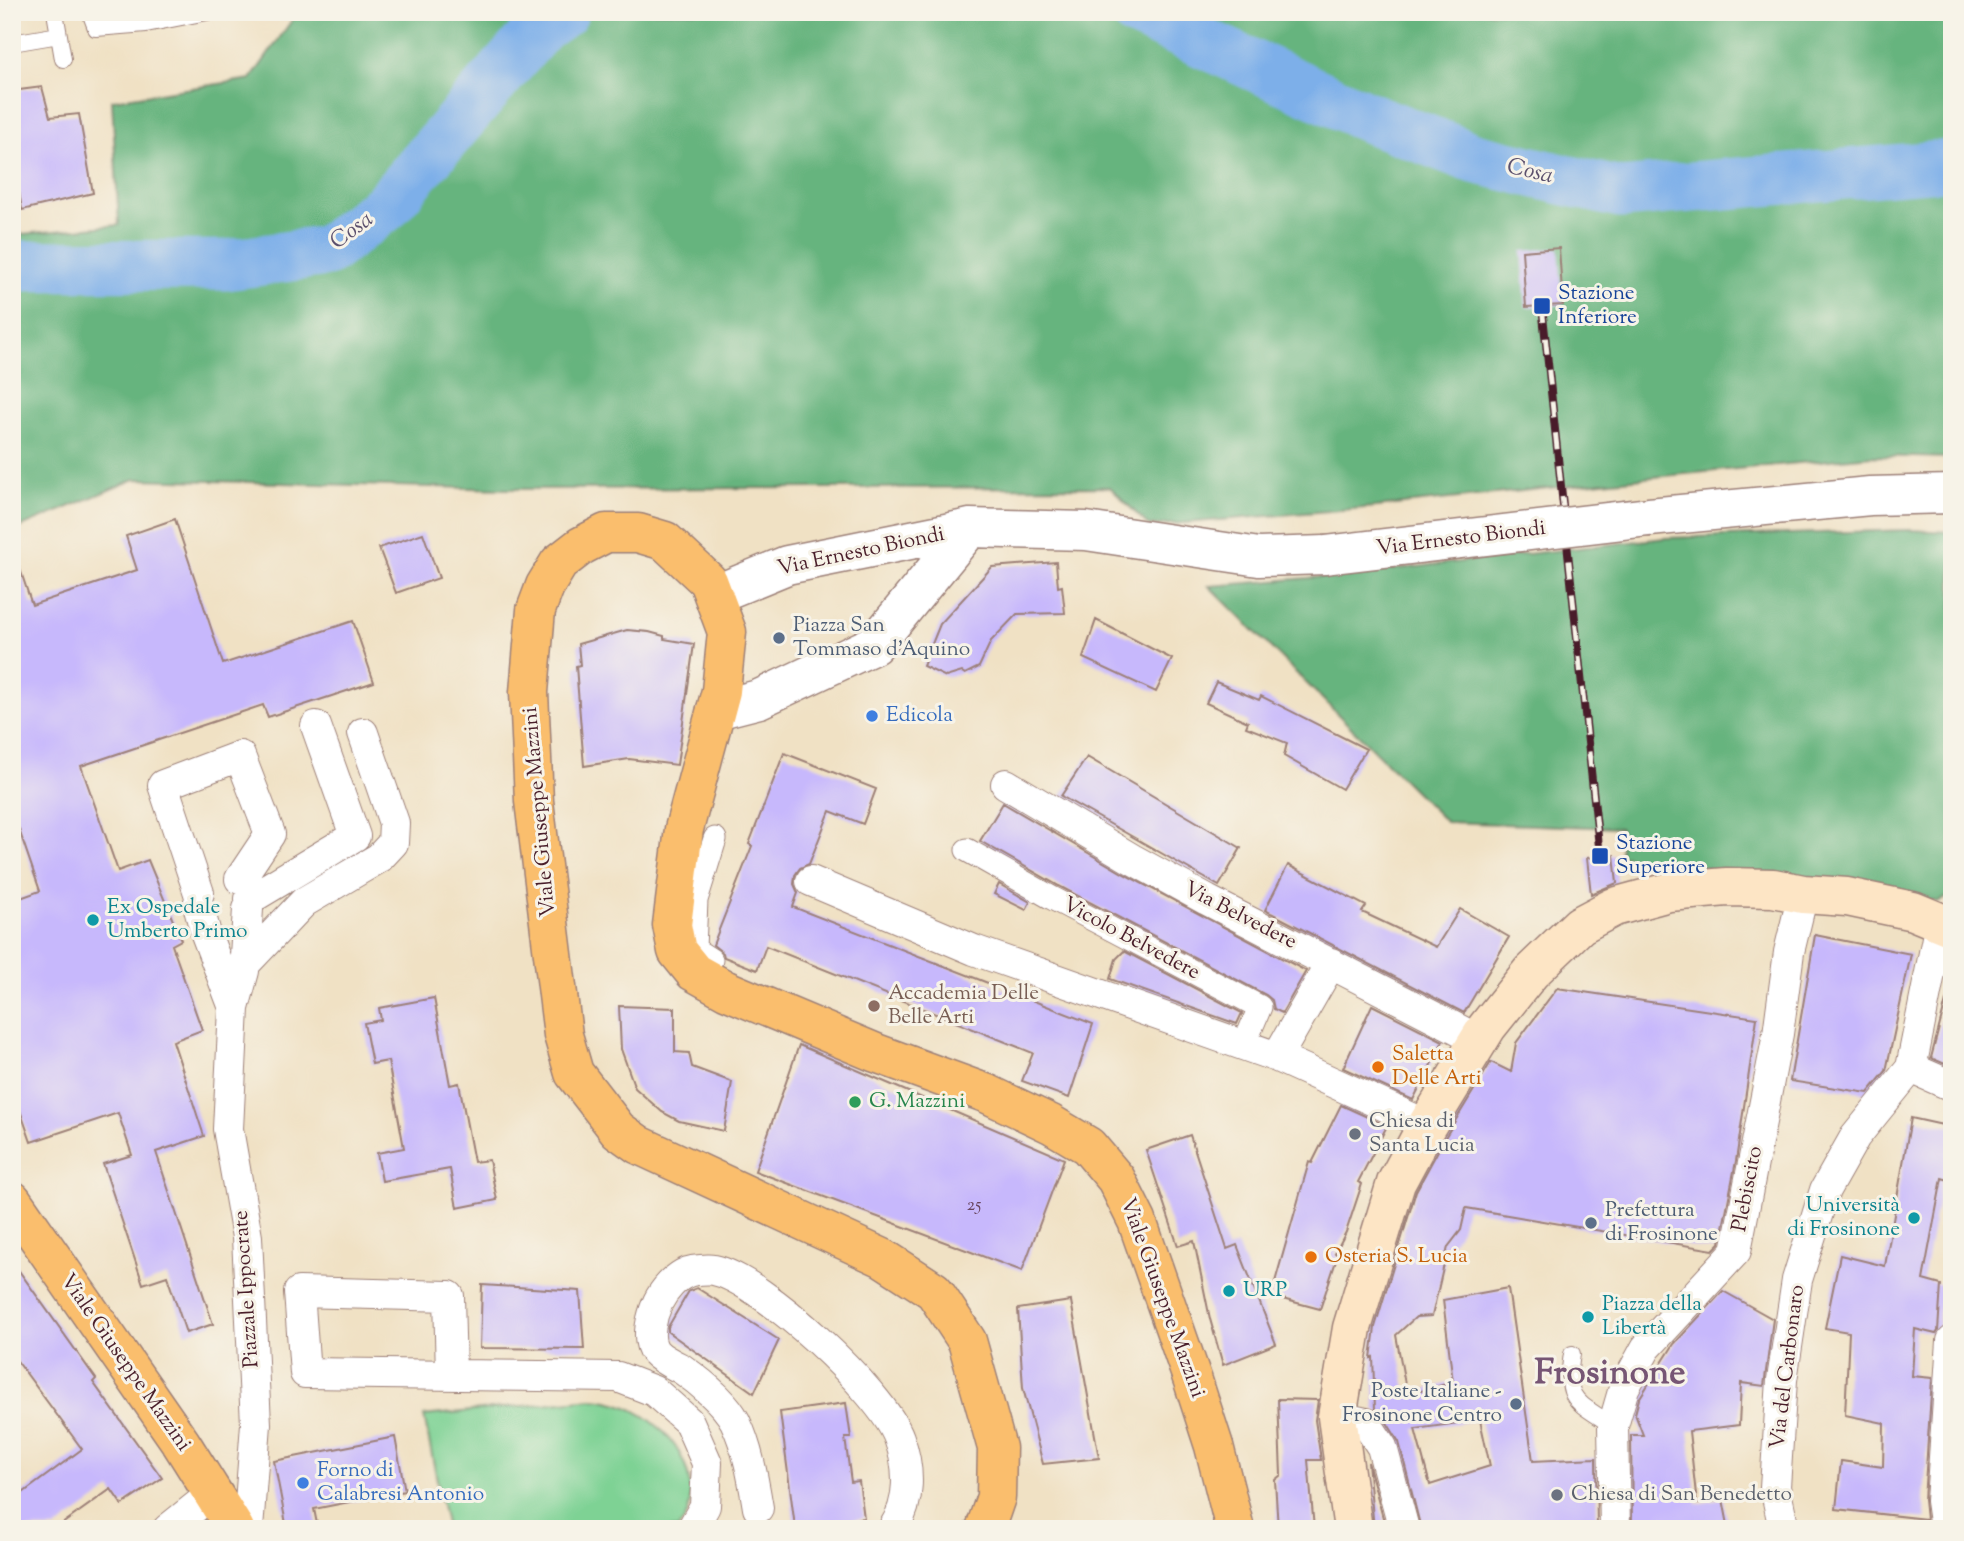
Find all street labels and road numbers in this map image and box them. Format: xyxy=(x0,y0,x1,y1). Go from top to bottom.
street label: Via Ernesto Biondi xyxy=(1375,514,1547,564)
street label: Via Ernesto Biondi xyxy=(775,520,947,584)
street label: Viale Giuseppe Mazzini xyxy=(516,706,564,918)
street label: Via Belvedere xyxy=(1178,875,1302,957)
street label: Vicolo Belvedere xyxy=(1057,890,1205,988)
street label: Plebiscito xyxy=(1725,1144,1771,1234)
street label: Viale Giuseppe Mazzini xyxy=(1112,1194,1212,1402)
street label: Piazzale Ippocrate xyxy=(227,1209,267,1369)
street label: Viale Giuseppe Mazzini xyxy=(52,1268,198,1458)
street label: Via del Carbonaro xyxy=(1763,1283,1813,1451)

